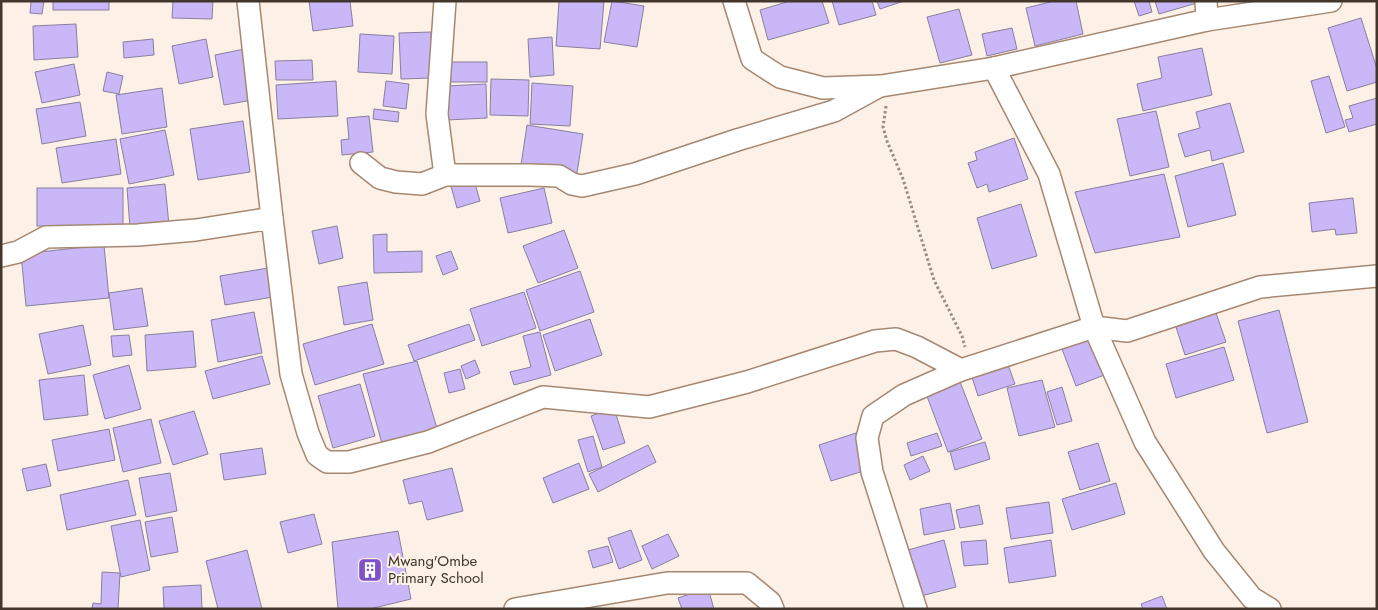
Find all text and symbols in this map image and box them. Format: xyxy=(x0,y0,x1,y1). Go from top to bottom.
place label: Mwang'Ombe Primary School xyxy=(388,550,484,589)
building icon: Mwang'Ombe Primary School xyxy=(357,557,383,583)

